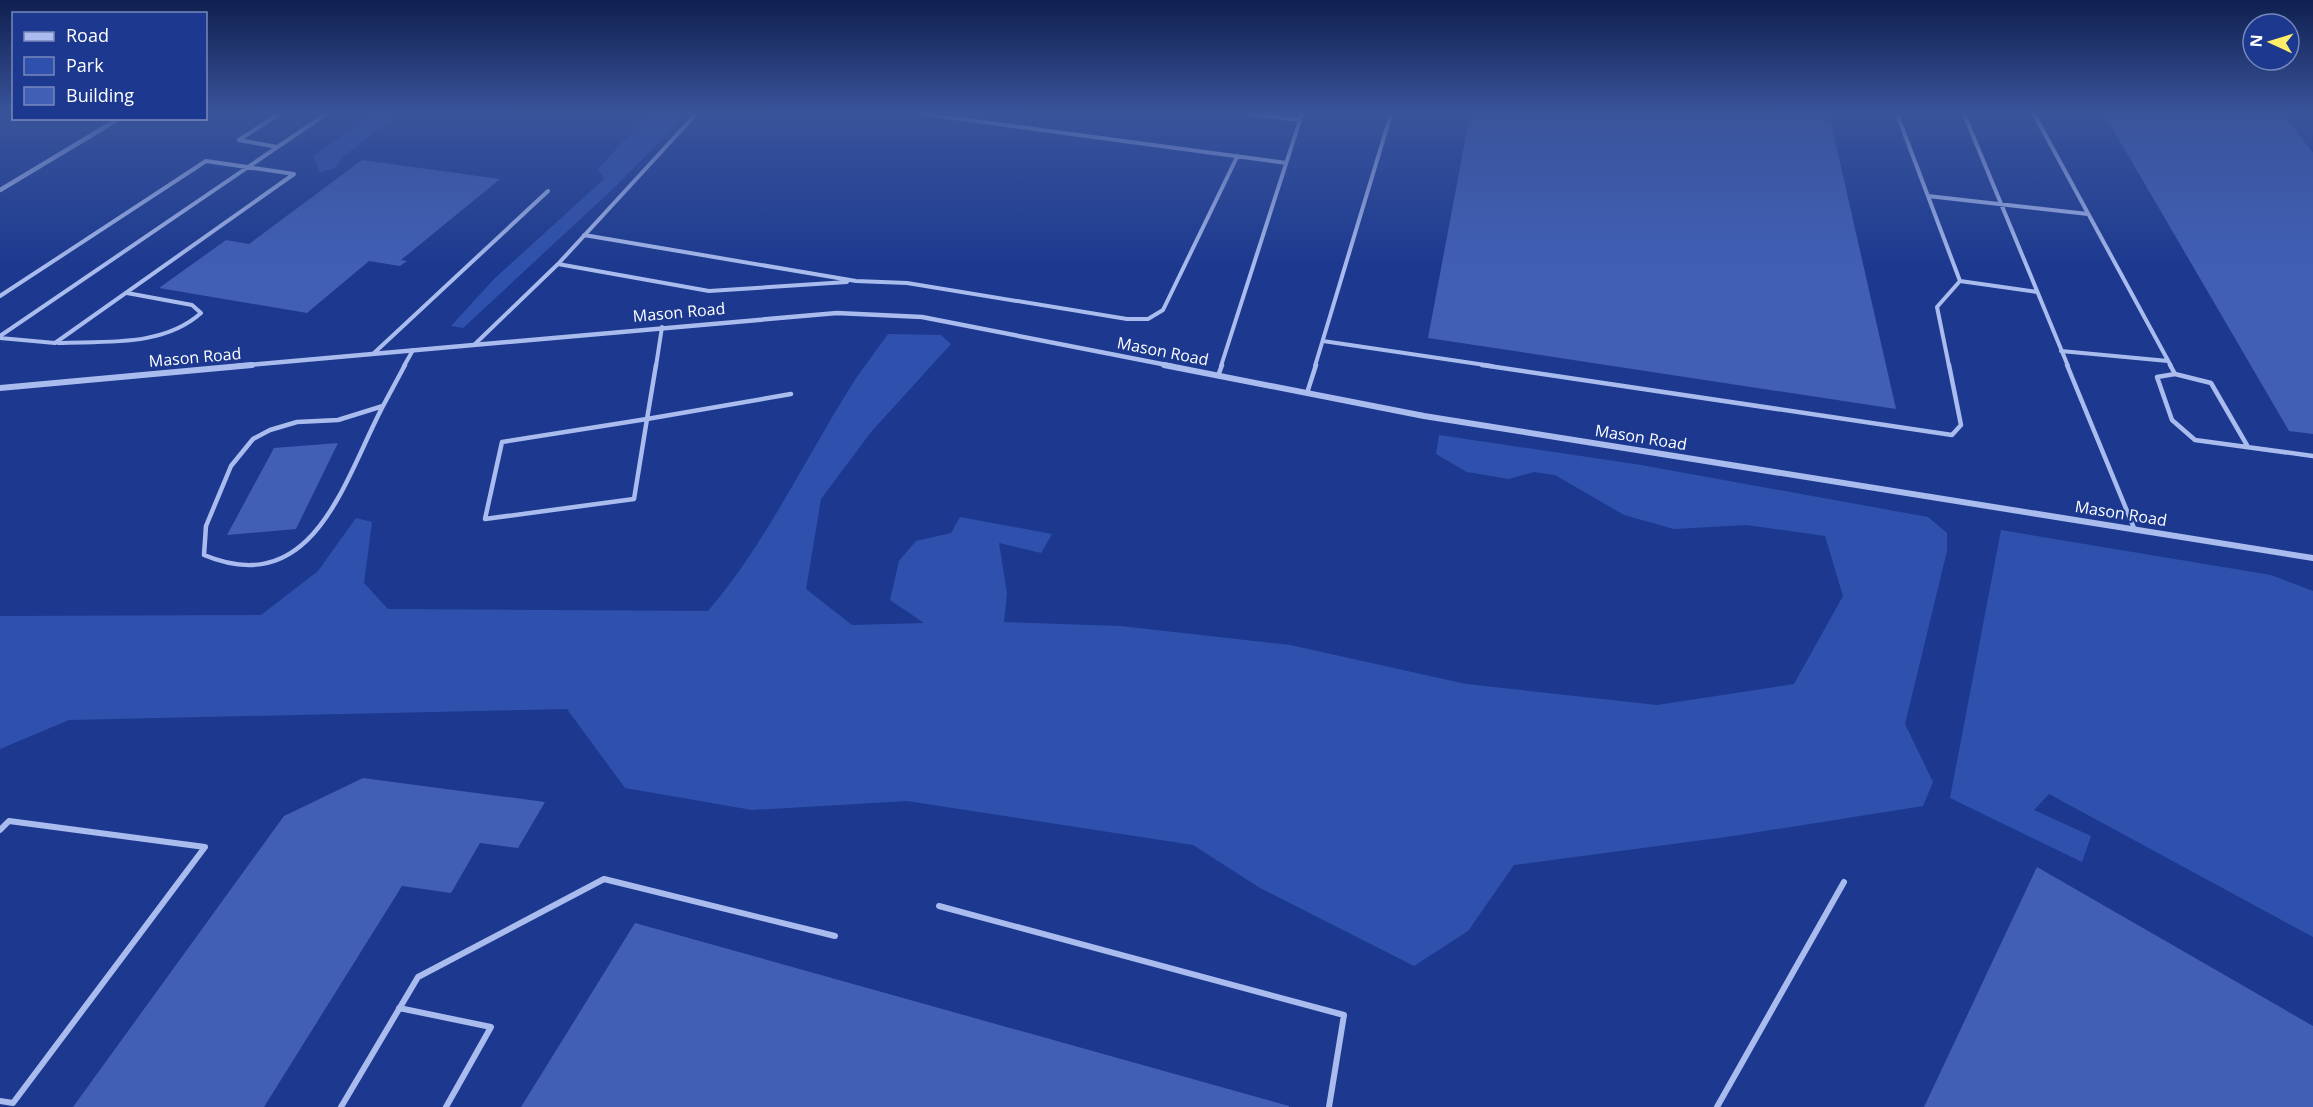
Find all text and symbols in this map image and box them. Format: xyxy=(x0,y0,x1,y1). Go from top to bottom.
legend xyxy=(12,12,207,120)
north arrow xyxy=(2241,12,2301,72)
text: Road xyxy=(66,23,109,47)
text: N xyxy=(2245,34,2267,48)
text: Park xyxy=(66,53,104,77)
text: Building xyxy=(66,83,134,107)
street label: Mason Road xyxy=(632,297,726,327)
street label: Mason Road xyxy=(1115,331,1211,371)
street label: Mason Road xyxy=(148,342,242,372)
street label: Mason Road xyxy=(1594,419,1688,455)
street label: Mason Road xyxy=(2074,495,2168,531)

